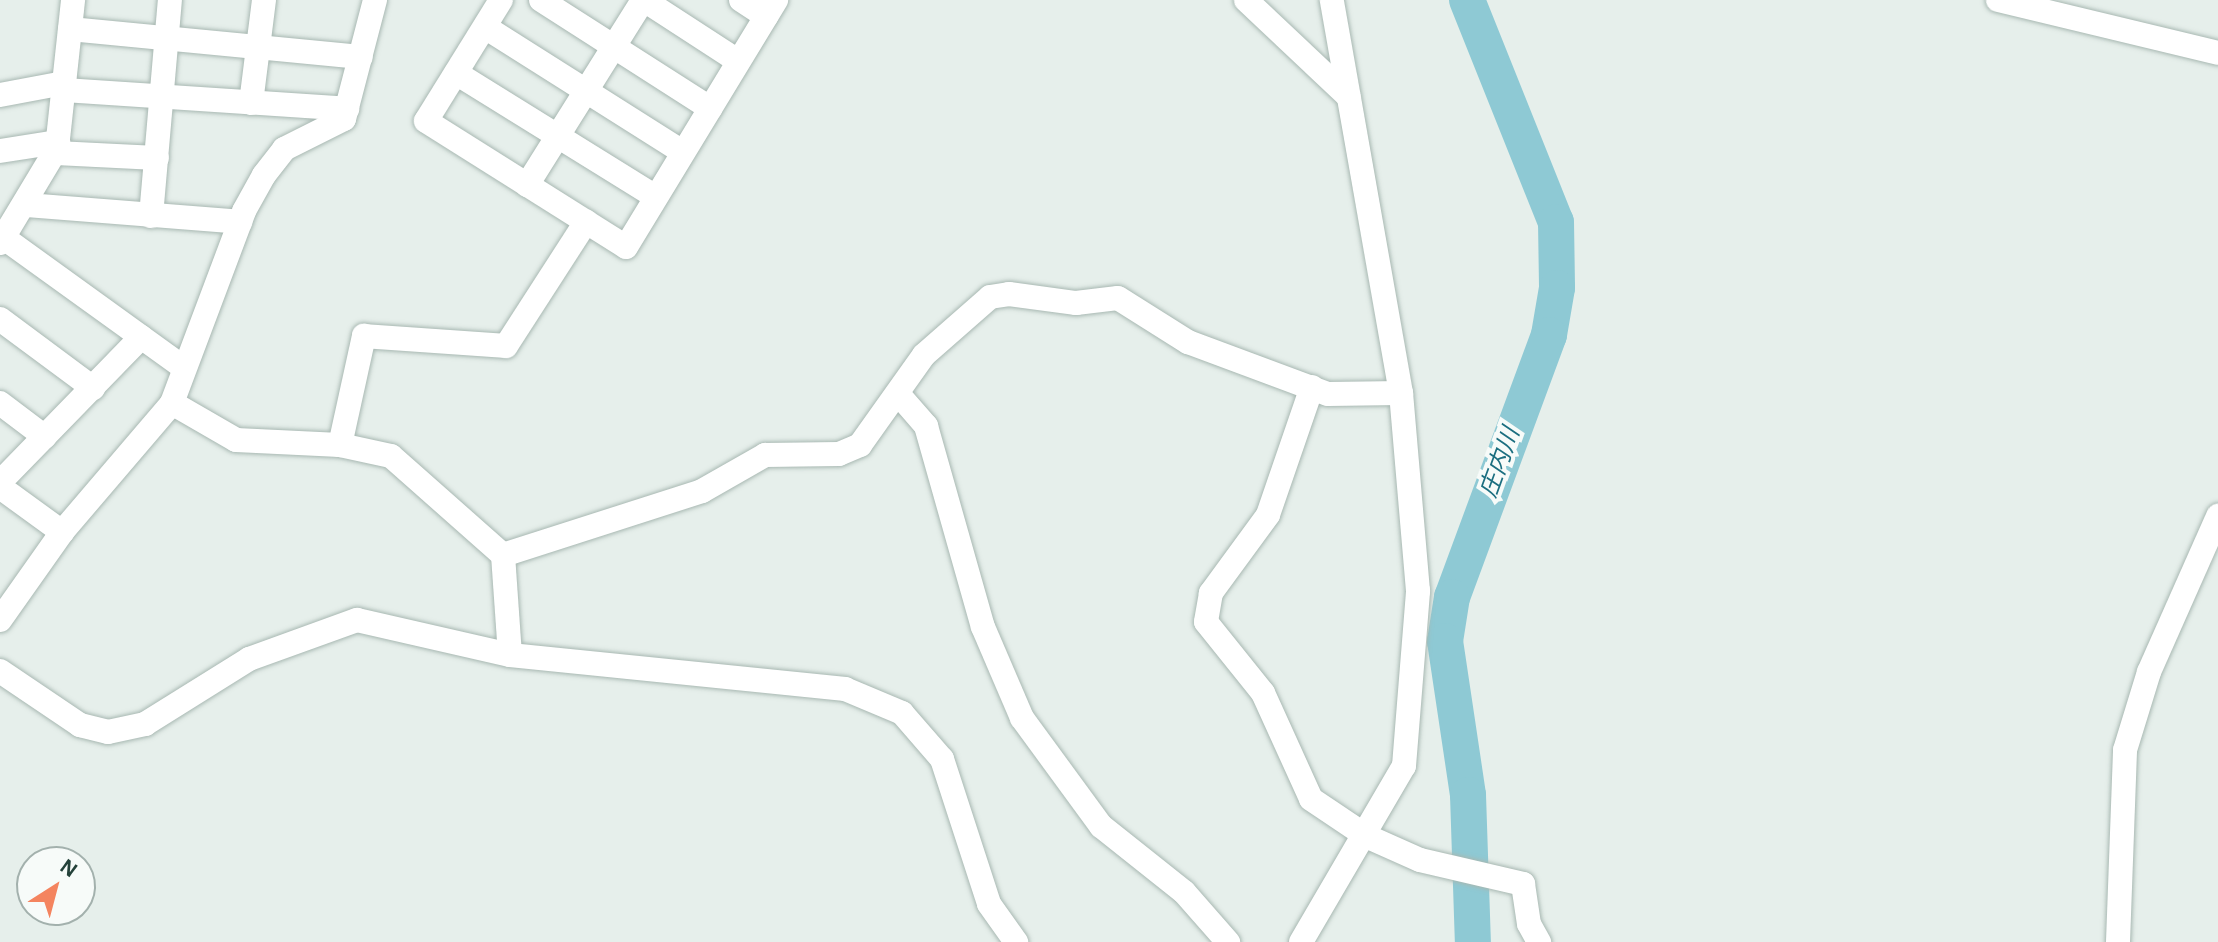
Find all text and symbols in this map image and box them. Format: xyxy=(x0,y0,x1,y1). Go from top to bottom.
water label: 庄内川 xyxy=(1475,424,1527,502)
north arrow xyxy=(16,846,96,926)
text: N xyxy=(56,855,82,882)

